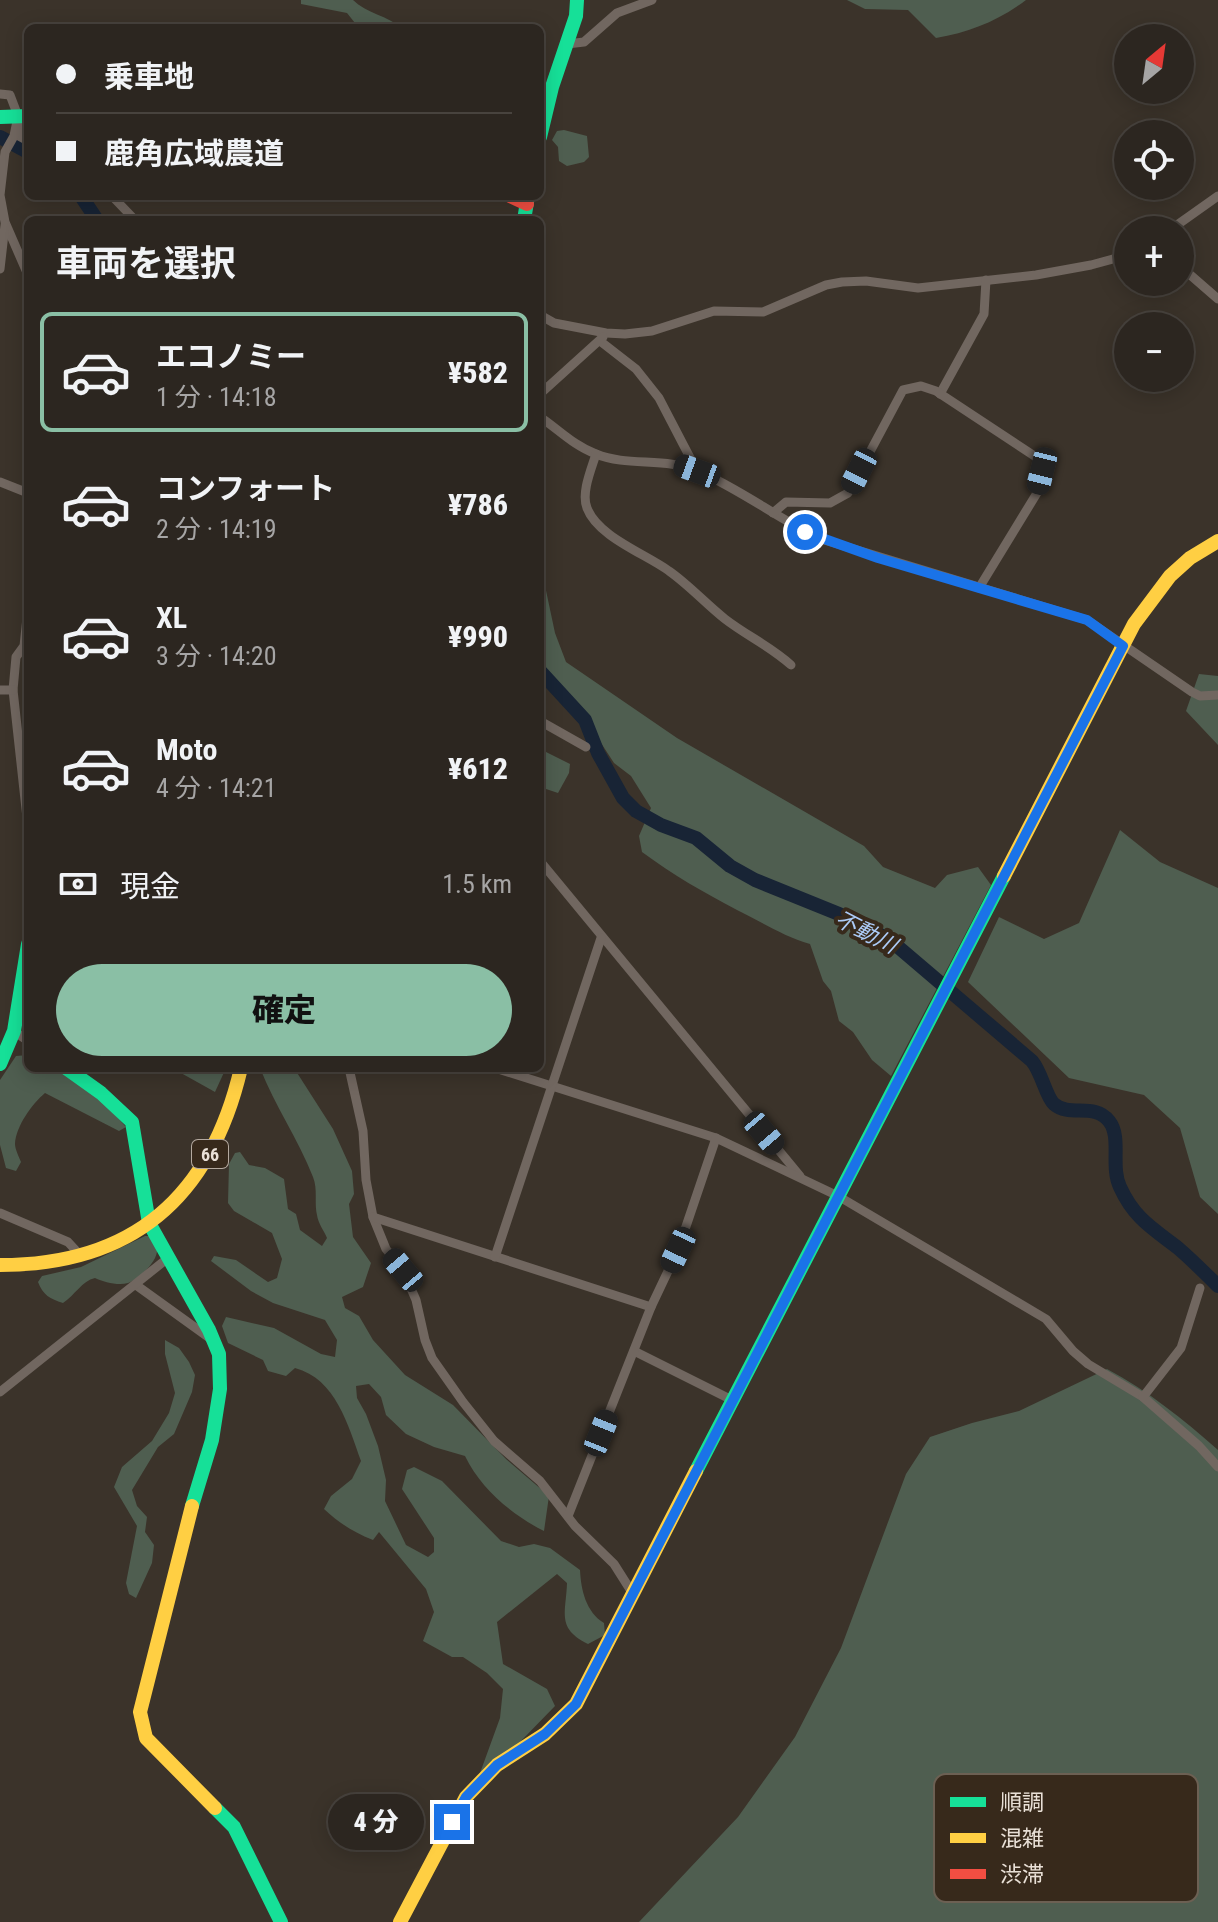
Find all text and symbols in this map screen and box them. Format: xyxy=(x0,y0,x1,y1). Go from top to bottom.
north arrow xyxy=(1114,24,1194,104)
map controls xyxy=(1114,24,1194,392)
text: 乗車地 xyxy=(104,59,194,94)
button: locate xyxy=(1114,120,1194,200)
text: 鹿角広域農道 xyxy=(104,136,284,171)
button: + xyxy=(1114,216,1194,296)
text: 車両を選択 xyxy=(56,243,236,285)
button: − xyxy=(1114,312,1194,392)
icon: car xyxy=(60,336,132,408)
text: エコノミー xyxy=(156,339,306,374)
text: ¥582 xyxy=(448,355,508,390)
text: 1 分 · 14:18 xyxy=(156,382,276,412)
car xyxy=(837,444,881,498)
car xyxy=(1025,445,1059,497)
car xyxy=(670,452,724,490)
icon: car xyxy=(60,468,132,540)
text: コンフォート xyxy=(156,471,335,506)
text: ¥786 xyxy=(448,487,508,522)
text: 2 分 · 14:19 xyxy=(156,514,276,544)
route start xyxy=(787,514,823,550)
icon: car xyxy=(60,600,132,672)
text: XL xyxy=(156,600,187,635)
text: ¥990 xyxy=(448,619,508,654)
text: 3 分 · 14:20 xyxy=(156,641,276,671)
icon: car xyxy=(60,732,132,804)
text: Moto xyxy=(156,732,217,767)
text: ¥612 xyxy=(448,751,508,786)
text: 4 分 · 14:21 xyxy=(156,773,276,803)
icon: cash xyxy=(56,862,100,906)
text: 現金 xyxy=(120,869,180,904)
text: 1.5 km xyxy=(442,869,512,899)
water label: 不動川 xyxy=(831,906,903,959)
button: 確定 xyxy=(56,964,512,1056)
car xyxy=(739,1107,789,1159)
road number: 66 xyxy=(192,1140,228,1168)
car xyxy=(657,1223,699,1277)
car xyxy=(378,1244,428,1296)
car xyxy=(581,1406,621,1460)
legend xyxy=(934,1774,1198,1902)
text: 順調 xyxy=(1000,1790,1044,1815)
callout: 4 分 xyxy=(328,1794,424,1850)
route end xyxy=(434,1804,470,1840)
text: 4 分 xyxy=(353,1807,399,1837)
text: 混雑 xyxy=(1000,1826,1044,1851)
text: 渋滞 xyxy=(1000,1862,1044,1887)

